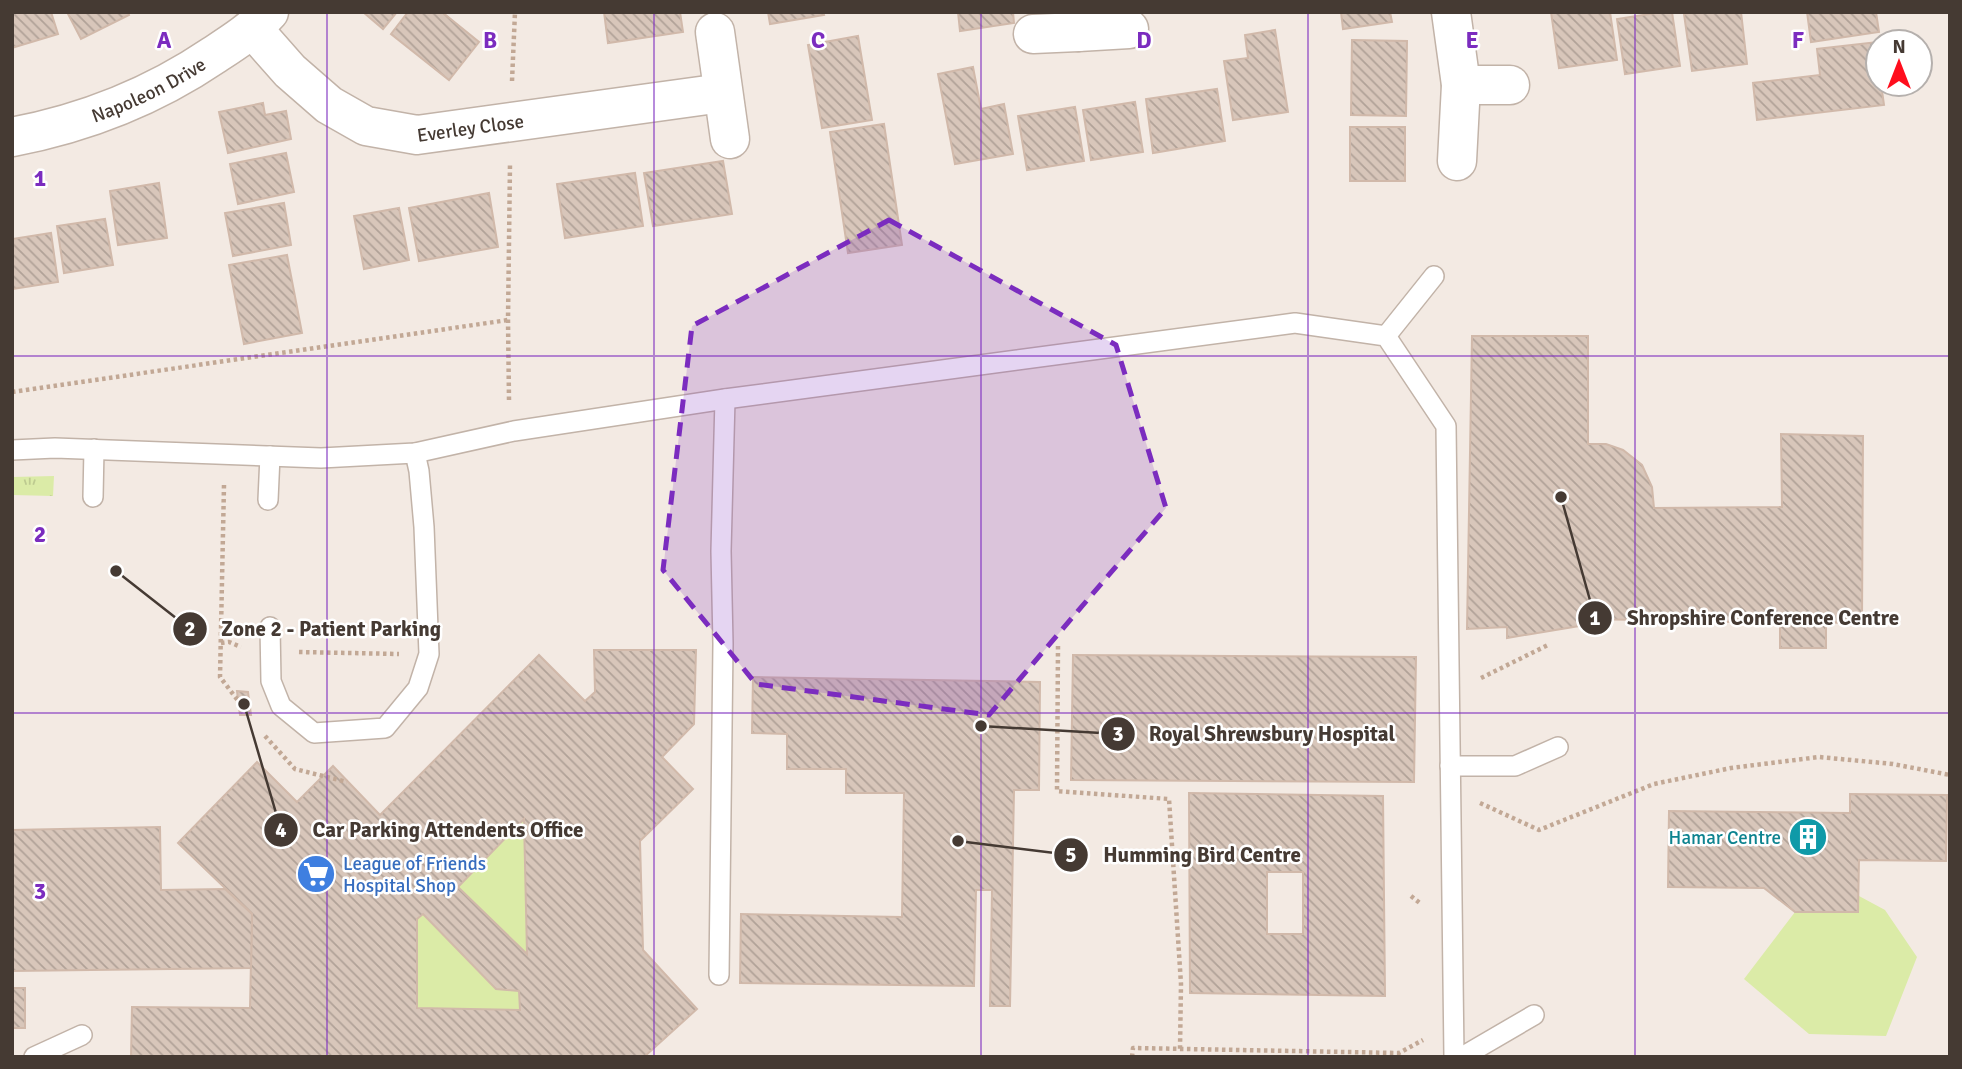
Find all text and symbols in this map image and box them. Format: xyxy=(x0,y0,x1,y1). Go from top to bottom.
text: A xyxy=(157,26,172,55)
text: B xyxy=(483,26,497,55)
text: C xyxy=(811,26,825,55)
text: D xyxy=(1136,26,1152,55)
text: E xyxy=(1465,26,1479,55)
text: F xyxy=(1792,26,1804,55)
north arrow xyxy=(1864,28,1934,98)
text: N xyxy=(1892,35,1906,59)
street label: Napoleon Drive xyxy=(88,53,211,128)
street label: Everley Close xyxy=(416,109,526,148)
text: 1 xyxy=(34,164,46,193)
text: 2 xyxy=(34,520,46,549)
callout: Shropshire Conference Centre xyxy=(1578,597,1913,639)
text: 1 xyxy=(1589,605,1601,631)
text: Shropshire Conference Centre xyxy=(1627,605,1899,631)
callout: Zone 2 - Patient Parking xyxy=(172,608,455,650)
text: 2 xyxy=(184,616,196,642)
text: Zone 2 - Patient Parking xyxy=(221,616,441,642)
callout: Royal Shrewsbury Hospital xyxy=(1100,713,1409,755)
text: 3 xyxy=(1112,721,1124,747)
text: Royal Shrewsbury Hospital xyxy=(1149,721,1396,747)
callout: Car Parking Attendents Office xyxy=(264,809,598,851)
building icon: Hamar Centre xyxy=(1787,816,1829,858)
text: 4 xyxy=(275,817,287,843)
text: Car Parking Attendents Office xyxy=(312,817,584,843)
place label: Hamar Centre xyxy=(1669,826,1781,850)
callout: Humming Bird Centre xyxy=(1054,834,1314,876)
text: 5 xyxy=(1065,842,1077,868)
text: Humming Bird Centre xyxy=(1103,842,1301,868)
place label: League of Friends Hospital Shop xyxy=(343,852,486,898)
supermarket icon: League of Friends Hospital Shop xyxy=(295,853,337,895)
text: 3 xyxy=(34,877,46,906)

